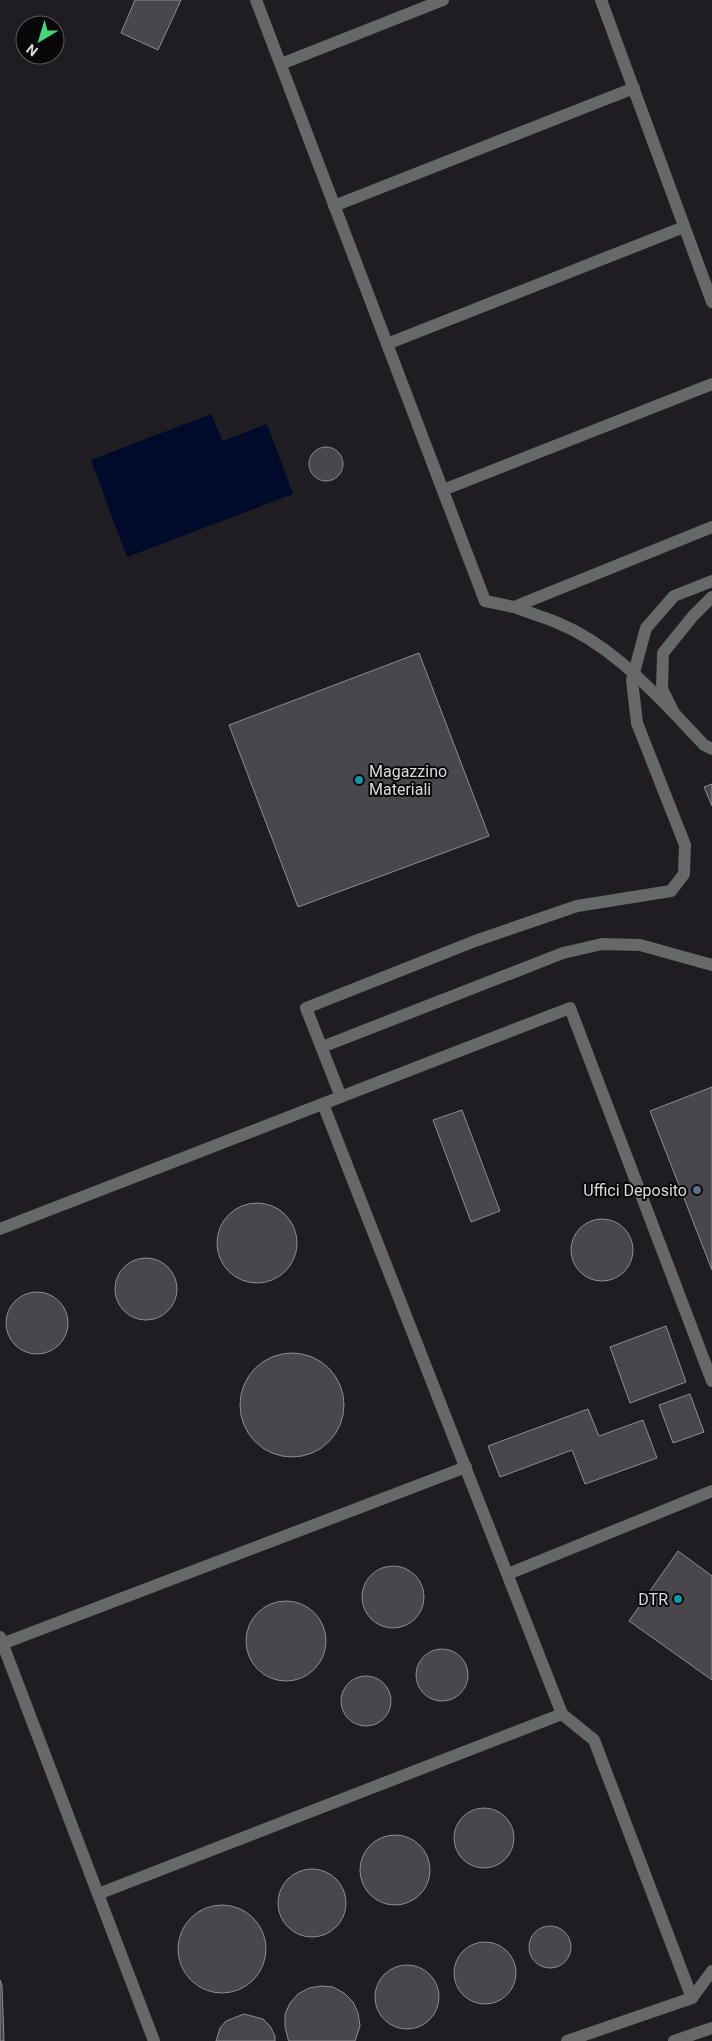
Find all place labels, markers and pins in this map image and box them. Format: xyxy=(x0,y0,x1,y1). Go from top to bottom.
place label: Magazzino Materiali xyxy=(369,762,447,799)
marker: Magazzino Materiali xyxy=(353,774,365,786)
place label: Uffici Deposito xyxy=(583,1181,687,1200)
marker: Uffici Deposito xyxy=(691,1184,703,1196)
place label: DTR xyxy=(638,1590,668,1609)
marker: DTR xyxy=(672,1593,684,1605)

